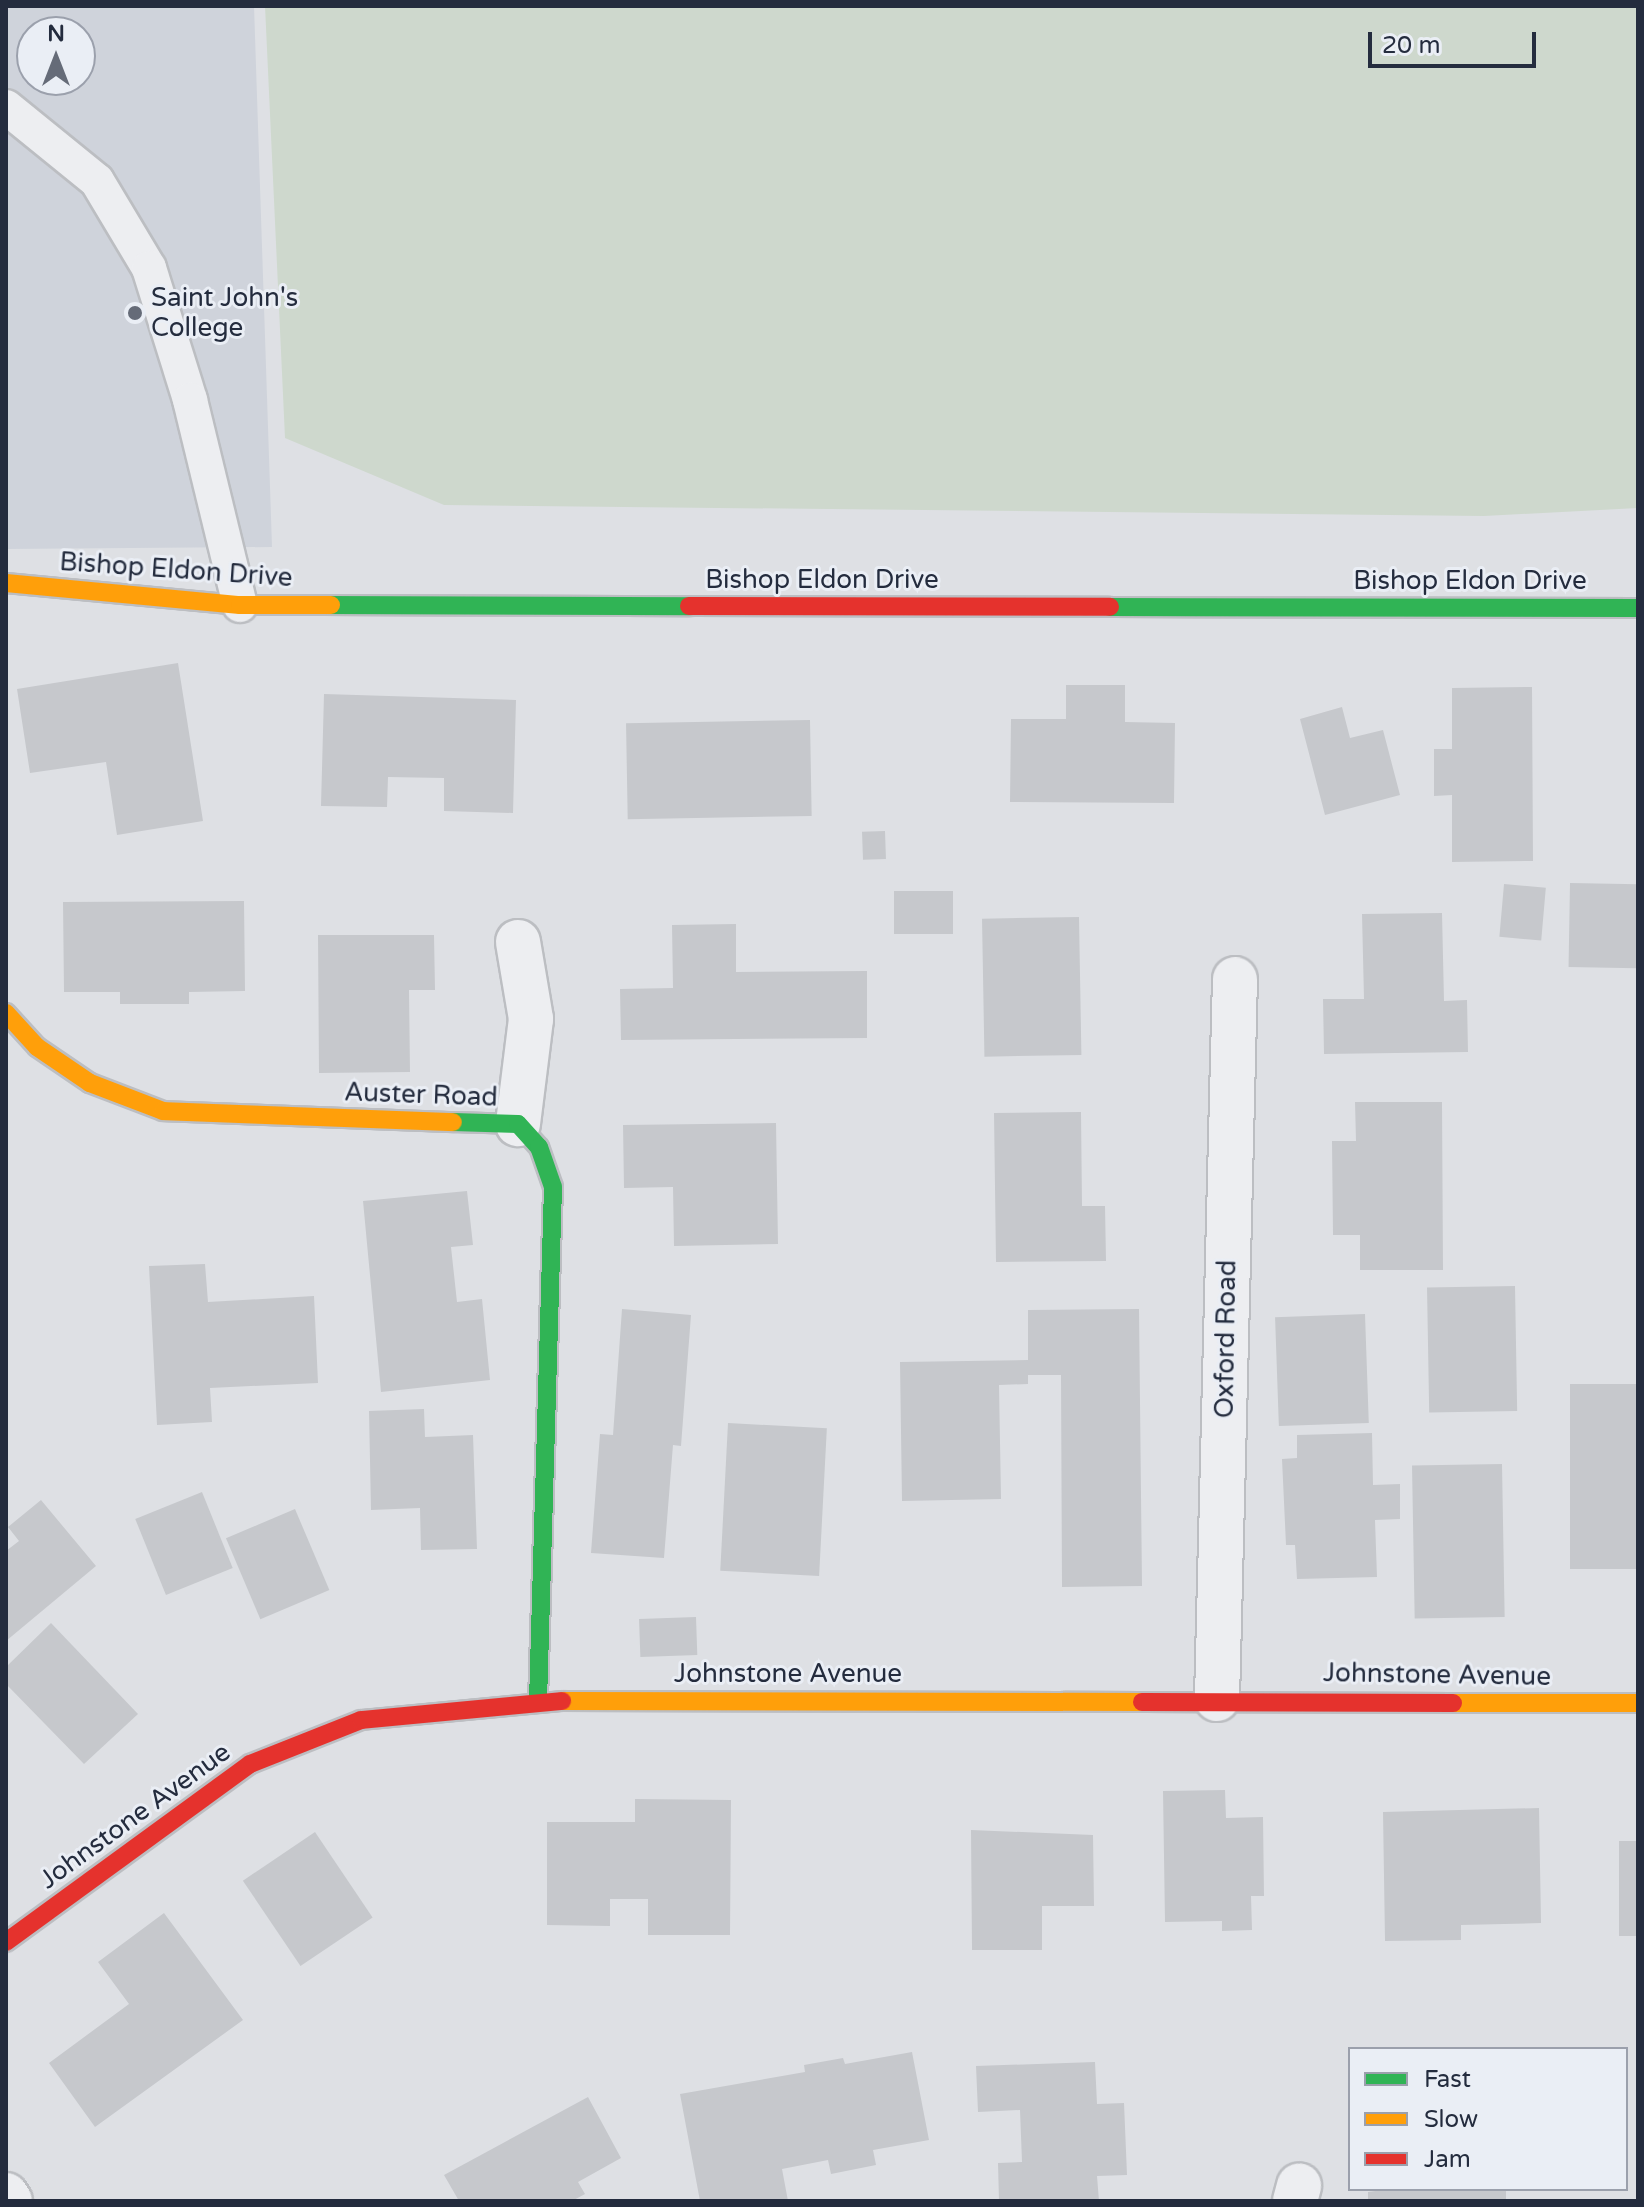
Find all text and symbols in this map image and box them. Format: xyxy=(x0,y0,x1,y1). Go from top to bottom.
north arrow xyxy=(16,16,96,96)
scale bar xyxy=(1372,16,1540,66)
text: N xyxy=(47,21,65,47)
text: 20 m xyxy=(1382,31,1440,60)
place label: Saint John's College xyxy=(151,282,298,344)
marker: Saint John's College xyxy=(126,304,144,322)
street label: Bishop Eldon Drive xyxy=(58,546,294,594)
street label: Bishop Eldon Drive xyxy=(705,564,939,596)
street label: Bishop Eldon Drive xyxy=(1353,565,1587,597)
street label: Auster Road xyxy=(344,1077,498,1113)
street label: Oxford Road xyxy=(1209,1260,1243,1418)
street label: Johnstone Avenue xyxy=(1323,1657,1551,1693)
street label: Johnstone Avenue xyxy=(674,1658,902,1690)
street label: Johnstone Avenue xyxy=(34,1736,236,1896)
legend xyxy=(1348,2047,1628,2191)
text: Fast xyxy=(1424,2065,1471,2094)
text: Slow xyxy=(1424,2105,1478,2134)
text: Jam xyxy=(1424,2145,1471,2174)

